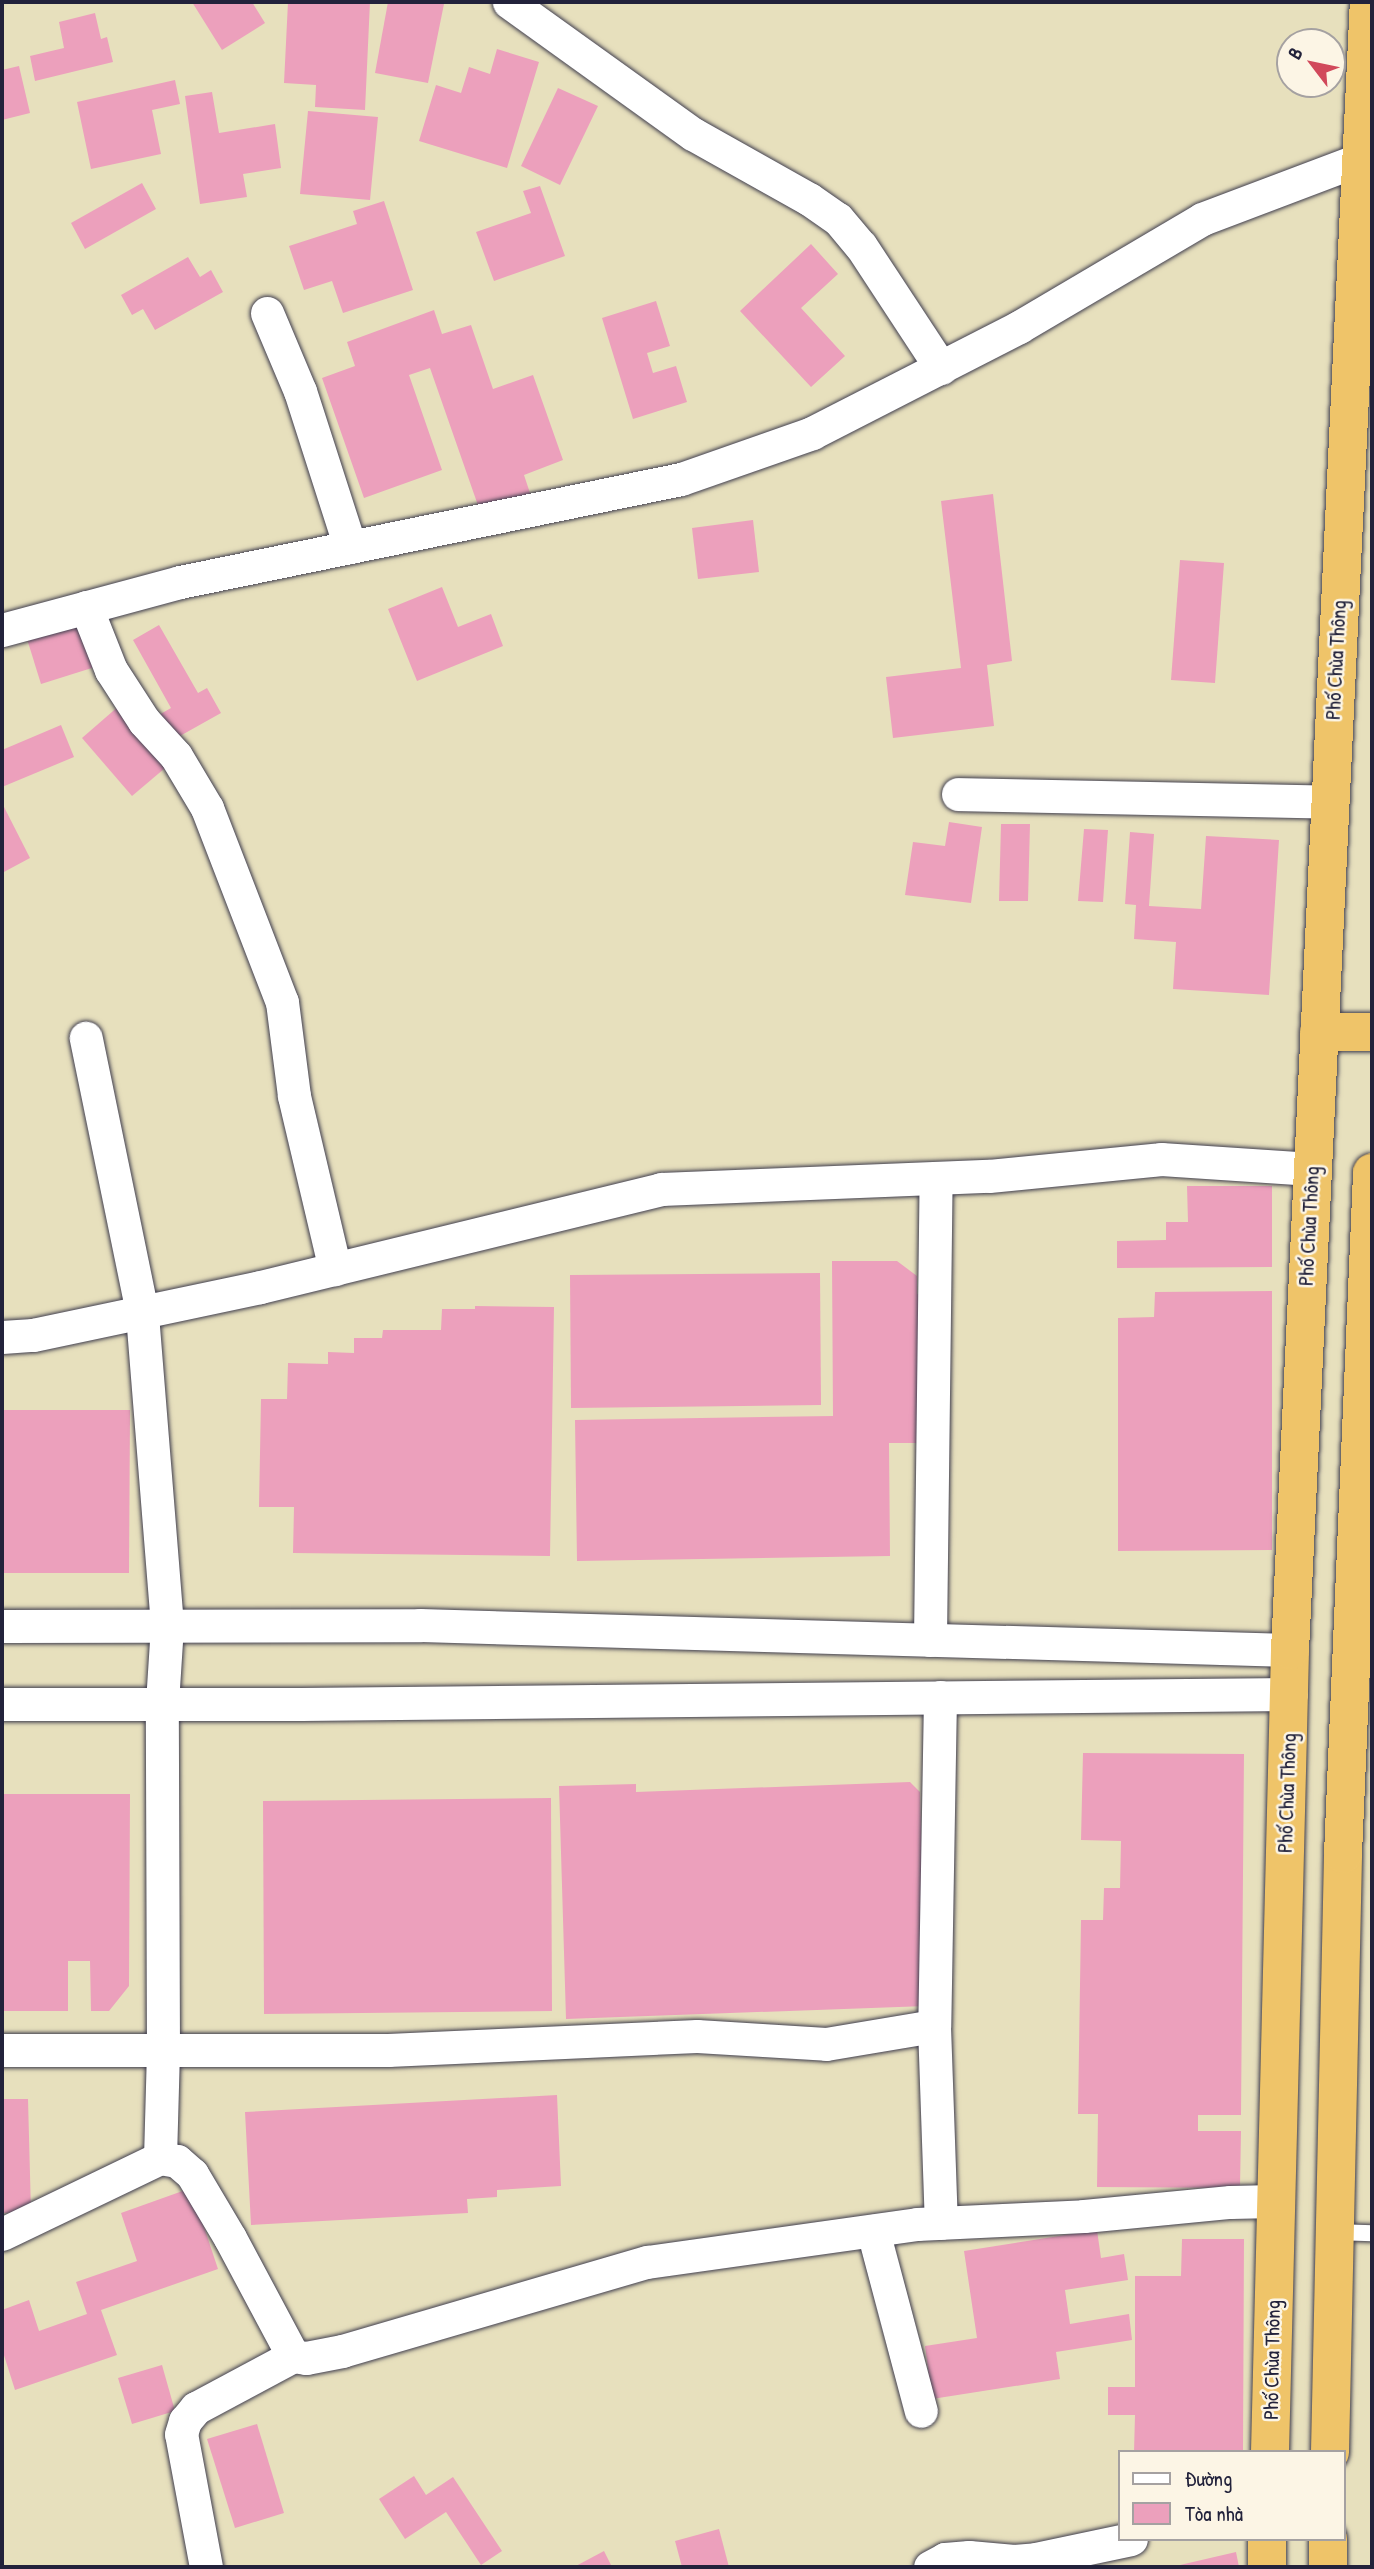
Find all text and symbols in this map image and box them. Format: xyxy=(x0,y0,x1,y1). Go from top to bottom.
north arrow xyxy=(1276,28,1346,98)
text: B xyxy=(1281,42,1308,64)
street label: Phố Chùa Thông xyxy=(1320,599,1352,721)
street label: Phố Chùa Thông xyxy=(1293,1165,1325,1287)
street label: Phố Chùa Thông xyxy=(1272,1733,1302,1853)
street label: Phố Chùa Thông xyxy=(1258,2300,1286,2420)
legend xyxy=(1118,2450,1346,2541)
text: Đường xyxy=(1185,2464,1232,2493)
text: Tòa nhà xyxy=(1185,2499,1243,2528)

